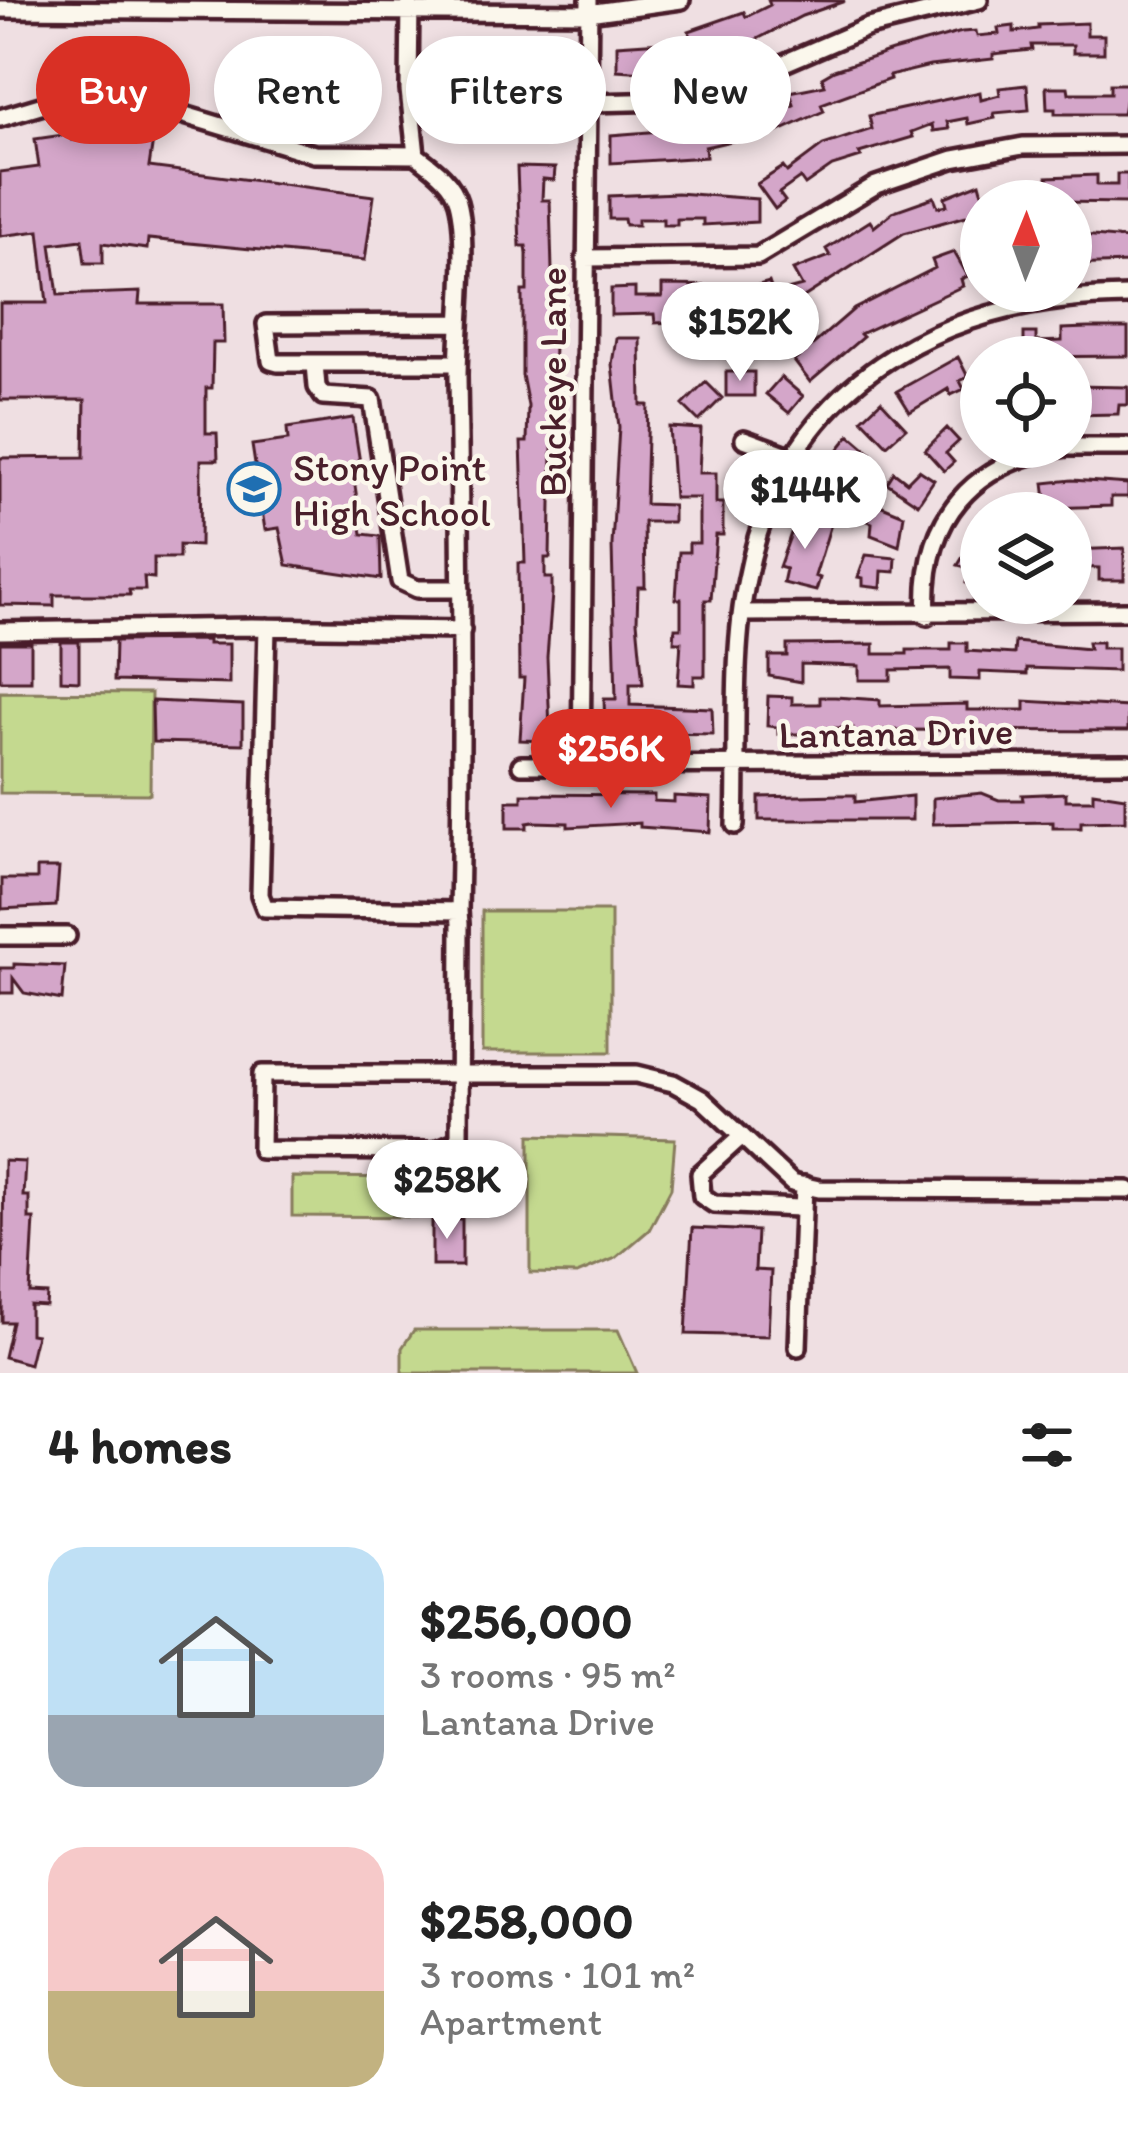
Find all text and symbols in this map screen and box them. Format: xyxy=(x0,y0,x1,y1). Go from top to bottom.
chip: Buy xyxy=(36,36,190,144)
chip: Rent xyxy=(214,36,382,144)
chip: Filters xyxy=(406,36,606,144)
chip: New xyxy=(630,36,791,144)
north arrow xyxy=(960,180,1092,312)
map controls xyxy=(960,180,1092,624)
street label: Buckeye Lane xyxy=(529,267,576,497)
pin: $152K xyxy=(656,282,824,384)
text: $152K xyxy=(688,297,792,344)
button: locate xyxy=(960,336,1092,468)
place label: Stony Point High School xyxy=(293,444,491,536)
pin: $144K xyxy=(721,450,889,552)
school or university icon: Stony Point High School xyxy=(226,461,282,517)
text: $144K xyxy=(750,465,860,512)
button: layers xyxy=(960,492,1092,624)
street label: Lantana Drive xyxy=(778,707,1014,758)
pin: $256K xyxy=(527,709,695,811)
text: $256K xyxy=(558,724,664,771)
pin: $258K xyxy=(363,1140,531,1242)
text: $258K xyxy=(393,1155,501,1202)
icon: filters xyxy=(1014,1412,1080,1478)
text: 4 homes xyxy=(48,1415,232,1476)
text: $256,000 xyxy=(420,1590,633,1651)
icon: home xyxy=(144,1595,288,1739)
text: 3 rooms · 95 m² xyxy=(420,1651,676,1698)
text: Lantana Drive xyxy=(420,1698,655,1745)
text: $258,000 xyxy=(420,1890,634,1951)
icon: home xyxy=(144,1895,288,2039)
text: 3 rooms · 101 m² xyxy=(420,1951,695,1998)
text: Apartment xyxy=(420,1998,602,2045)

